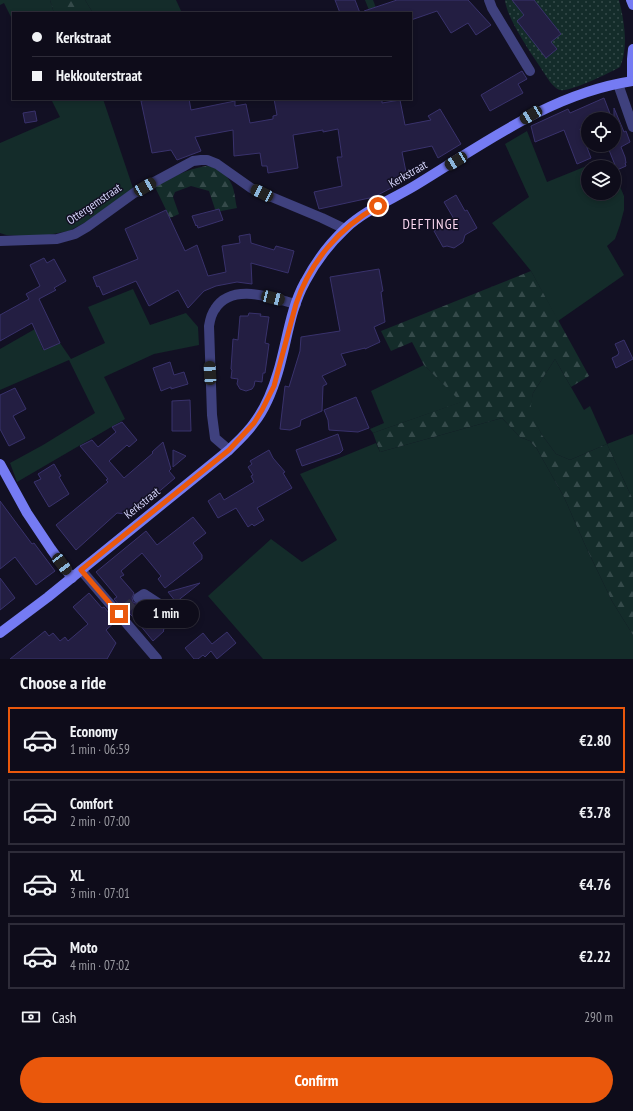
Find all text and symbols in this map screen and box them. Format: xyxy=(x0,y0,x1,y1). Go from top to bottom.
text: Kerkstraat xyxy=(56,28,111,47)
text: Hekkouterstraat xyxy=(56,66,142,85)
car xyxy=(518,104,544,126)
map controls xyxy=(581,112,621,200)
button: locate xyxy=(581,112,621,152)
car xyxy=(443,150,469,172)
street label: Kerkstraat xyxy=(386,156,430,191)
button: layers xyxy=(581,160,621,200)
car xyxy=(132,176,158,198)
street label: Ottergemstraat xyxy=(63,179,125,227)
car xyxy=(249,182,275,204)
route start xyxy=(369,197,387,215)
district label: DEFTINGE xyxy=(402,215,460,233)
car xyxy=(260,289,286,307)
car xyxy=(203,361,217,385)
street label: Kerkstraat xyxy=(121,483,163,522)
car xyxy=(50,551,74,577)
callout: 1 min xyxy=(133,600,199,628)
route end xyxy=(110,605,128,623)
text: 1 min xyxy=(153,605,179,622)
text: Choose a ride xyxy=(20,671,106,694)
icon: car xyxy=(22,722,58,758)
text: Economy xyxy=(70,722,118,741)
text: €2.80 xyxy=(579,731,611,750)
text: 1 min · 06:59 xyxy=(70,741,130,758)
icon: car xyxy=(22,794,58,830)
text: Comfort xyxy=(70,794,113,813)
text: €3.78 xyxy=(579,803,611,822)
text: 2 min · 07:00 xyxy=(70,813,130,830)
icon: car xyxy=(22,866,58,902)
text: XL xyxy=(70,866,84,885)
text: €4.76 xyxy=(579,875,611,894)
text: 3 min · 07:01 xyxy=(70,885,130,902)
icon: car xyxy=(22,938,58,974)
text: Moto xyxy=(70,938,98,957)
text: €2.22 xyxy=(579,947,611,966)
text: 4 min · 07:02 xyxy=(70,957,130,974)
icon: cash xyxy=(20,1006,42,1028)
text: Cash xyxy=(52,1008,76,1027)
text: 290 m xyxy=(584,1009,613,1026)
button: Confirm xyxy=(20,1057,613,1103)

